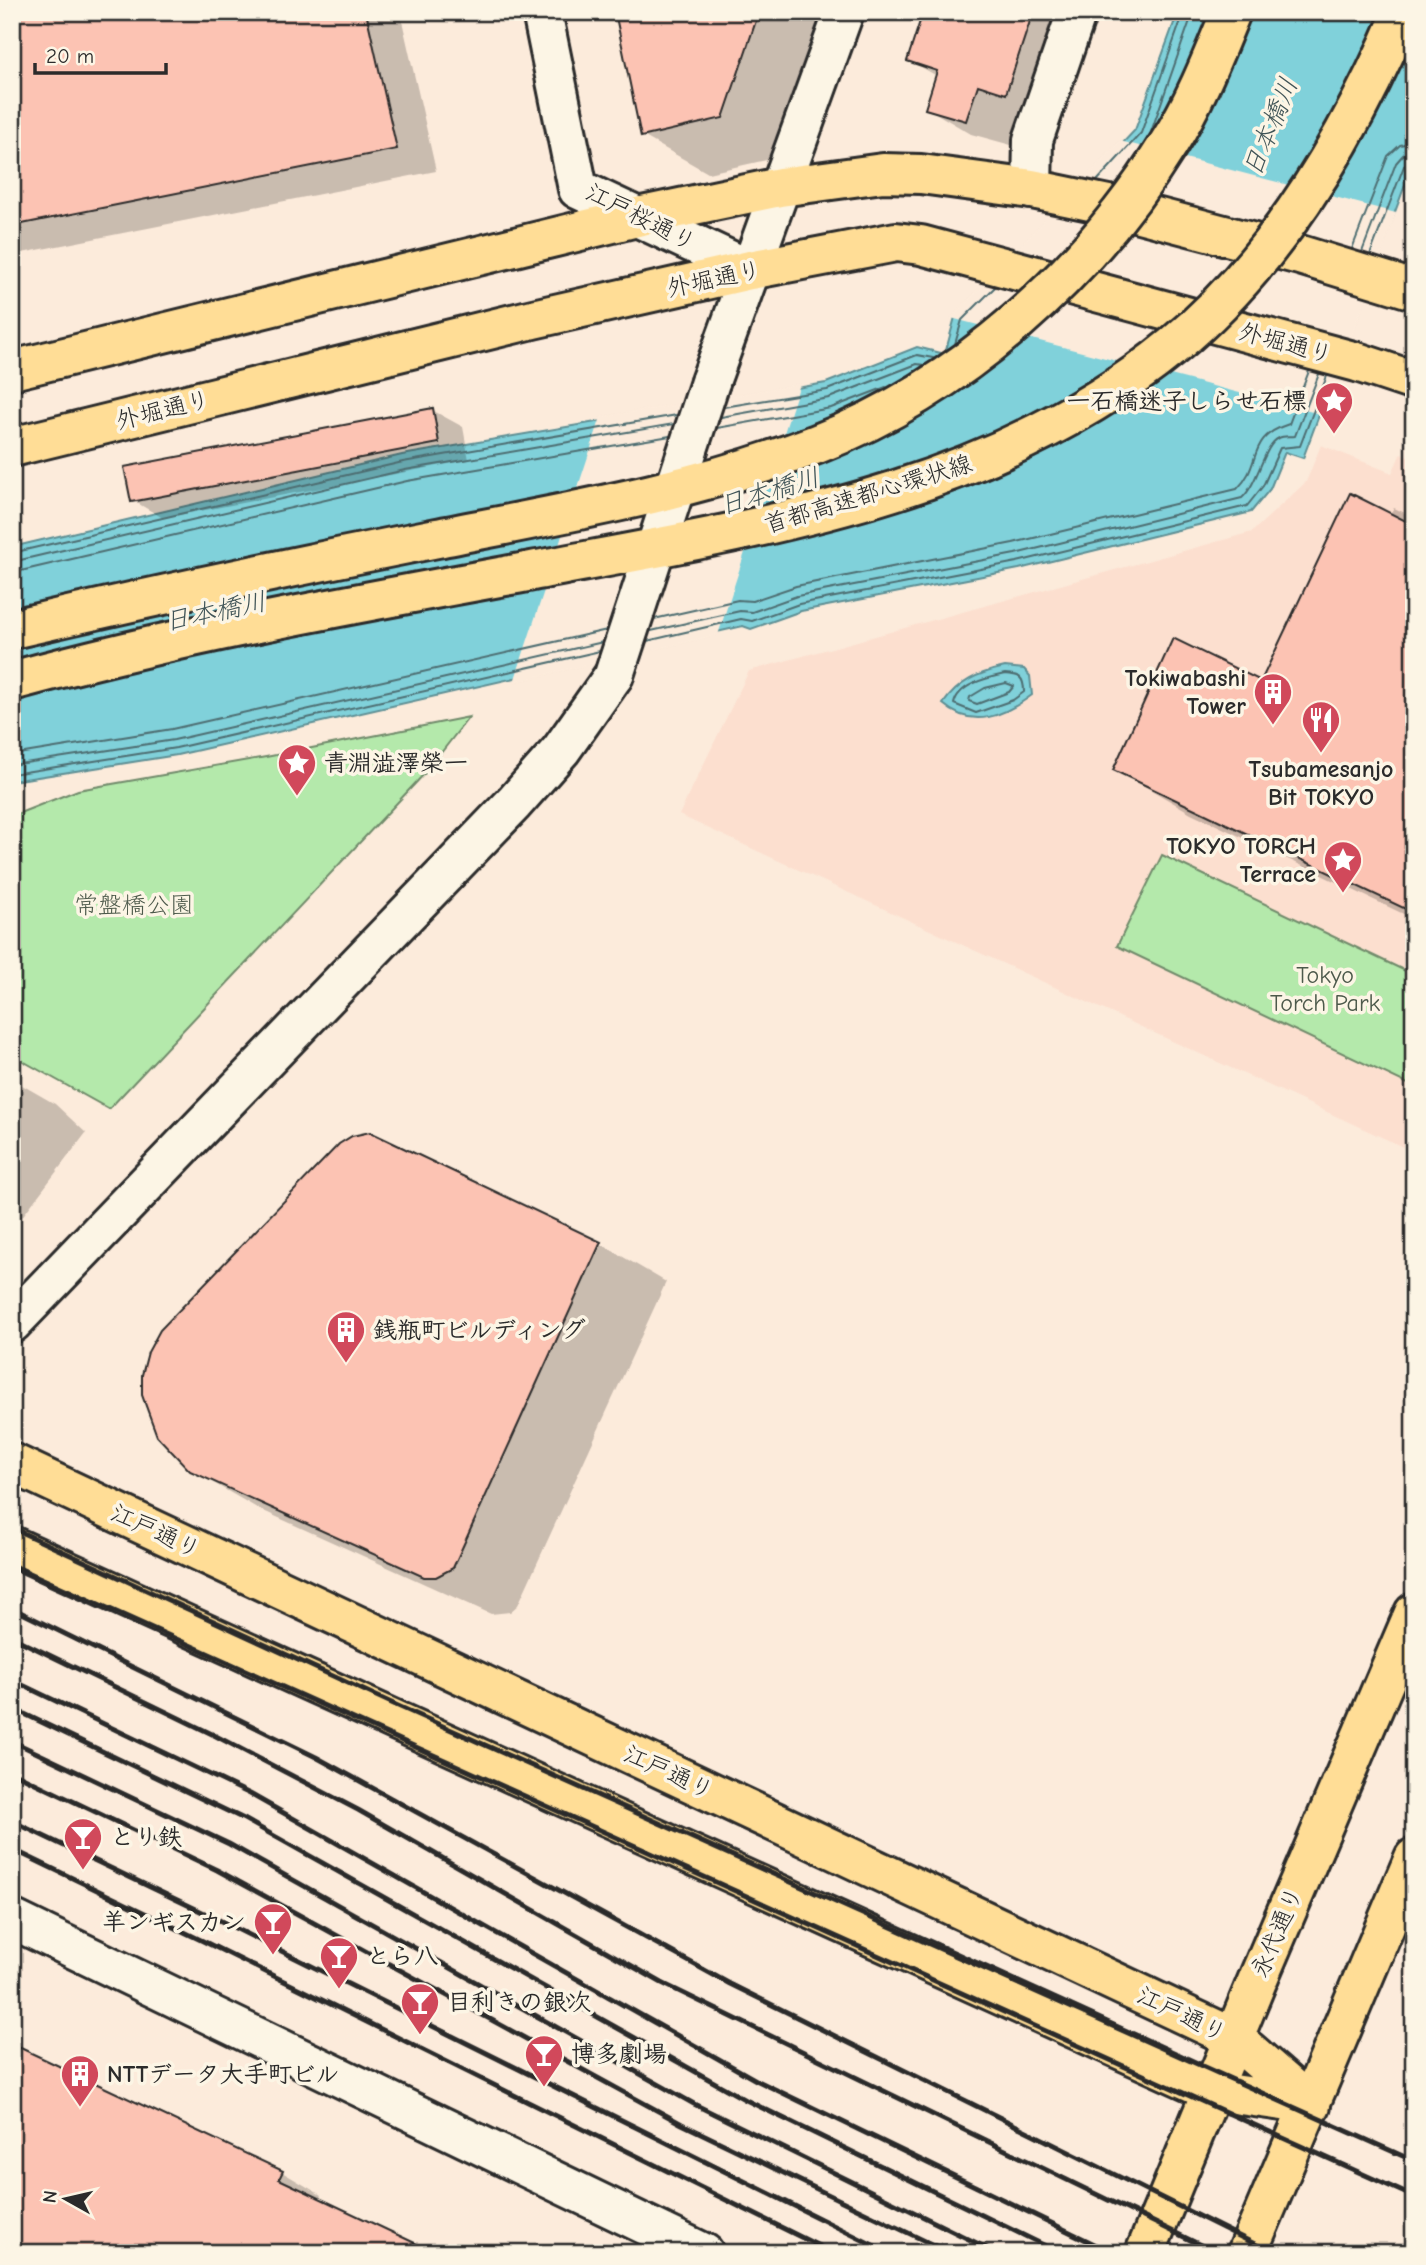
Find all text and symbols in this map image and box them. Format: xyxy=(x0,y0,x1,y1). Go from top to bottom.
scale bar xyxy=(35,32,166,76)
text: 20 m xyxy=(46,44,94,68)
water label: 日本橋川 xyxy=(1238,74,1304,181)
street label: 江戸桜通り xyxy=(581,177,701,257)
street label: 外堀通り xyxy=(664,255,764,303)
street label: 外堀通り xyxy=(1236,317,1336,369)
place icon: 一石橋迷子しらせ石標 xyxy=(1313,380,1355,435)
street label: 外堀通り xyxy=(113,385,213,435)
place label: 一石橋迷子しらせ石標 xyxy=(1067,387,1307,415)
street label: 首都高速都心環状線 xyxy=(761,449,975,539)
water label: 日本橋川 xyxy=(715,462,823,522)
water label: 日本橋川 xyxy=(161,586,269,637)
place label: Tokiwabashi Tower xyxy=(1125,664,1246,720)
building icon: Tokiwabashi Tower xyxy=(1252,671,1294,726)
restaurant icon: Tsubamesanjo Bit TOKYO xyxy=(1300,699,1342,754)
place icon: 青淵澁澤榮一 xyxy=(276,742,318,797)
place label: 青淵澁澤榮一 xyxy=(324,749,468,777)
place label: Tsubamesanjo Bit TOKYO xyxy=(1249,755,1393,811)
place label: TOKYO TORCH Terrace xyxy=(1166,832,1316,888)
place icon: TOKYO TORCH Terrace xyxy=(1322,839,1364,894)
park label: 常盤橋公園 xyxy=(74,891,194,919)
park label: Tokyo Torch Park xyxy=(1270,961,1380,1017)
building icon: 銭瓶町ビルディング xyxy=(325,1309,367,1364)
place label: 銭瓶町ビルディング xyxy=(373,1316,586,1344)
street label: 江戸通り xyxy=(107,1498,205,1564)
street label: 江戸通り xyxy=(620,1739,718,1805)
bar icon: とり鉄 xyxy=(62,1816,104,1871)
place label: とり鉄 xyxy=(110,1823,182,1851)
street label: 永代通り xyxy=(1245,1882,1309,1982)
bar icon: 羊ンギスカン xyxy=(252,1901,294,1956)
place label: 羊ンギスカン xyxy=(102,1908,246,1936)
bar icon: とら八 xyxy=(318,1935,360,1990)
place label: とら八 xyxy=(366,1942,438,1970)
street label: 江戸通り xyxy=(1133,1980,1231,2048)
bar icon: 目利きの銀次 xyxy=(399,1981,441,2036)
place label: 目利きの銀次 xyxy=(447,1988,591,2016)
bar icon: 博多劇場 xyxy=(523,2033,565,2088)
place label: 博多劇場 xyxy=(571,2040,667,2068)
building icon: NTTデータ大手町ビル xyxy=(59,2053,101,2108)
place label: NTTデータ大手町ビル xyxy=(107,2060,339,2088)
north arrow xyxy=(32,2164,102,2234)
text: N xyxy=(38,2189,62,2204)

